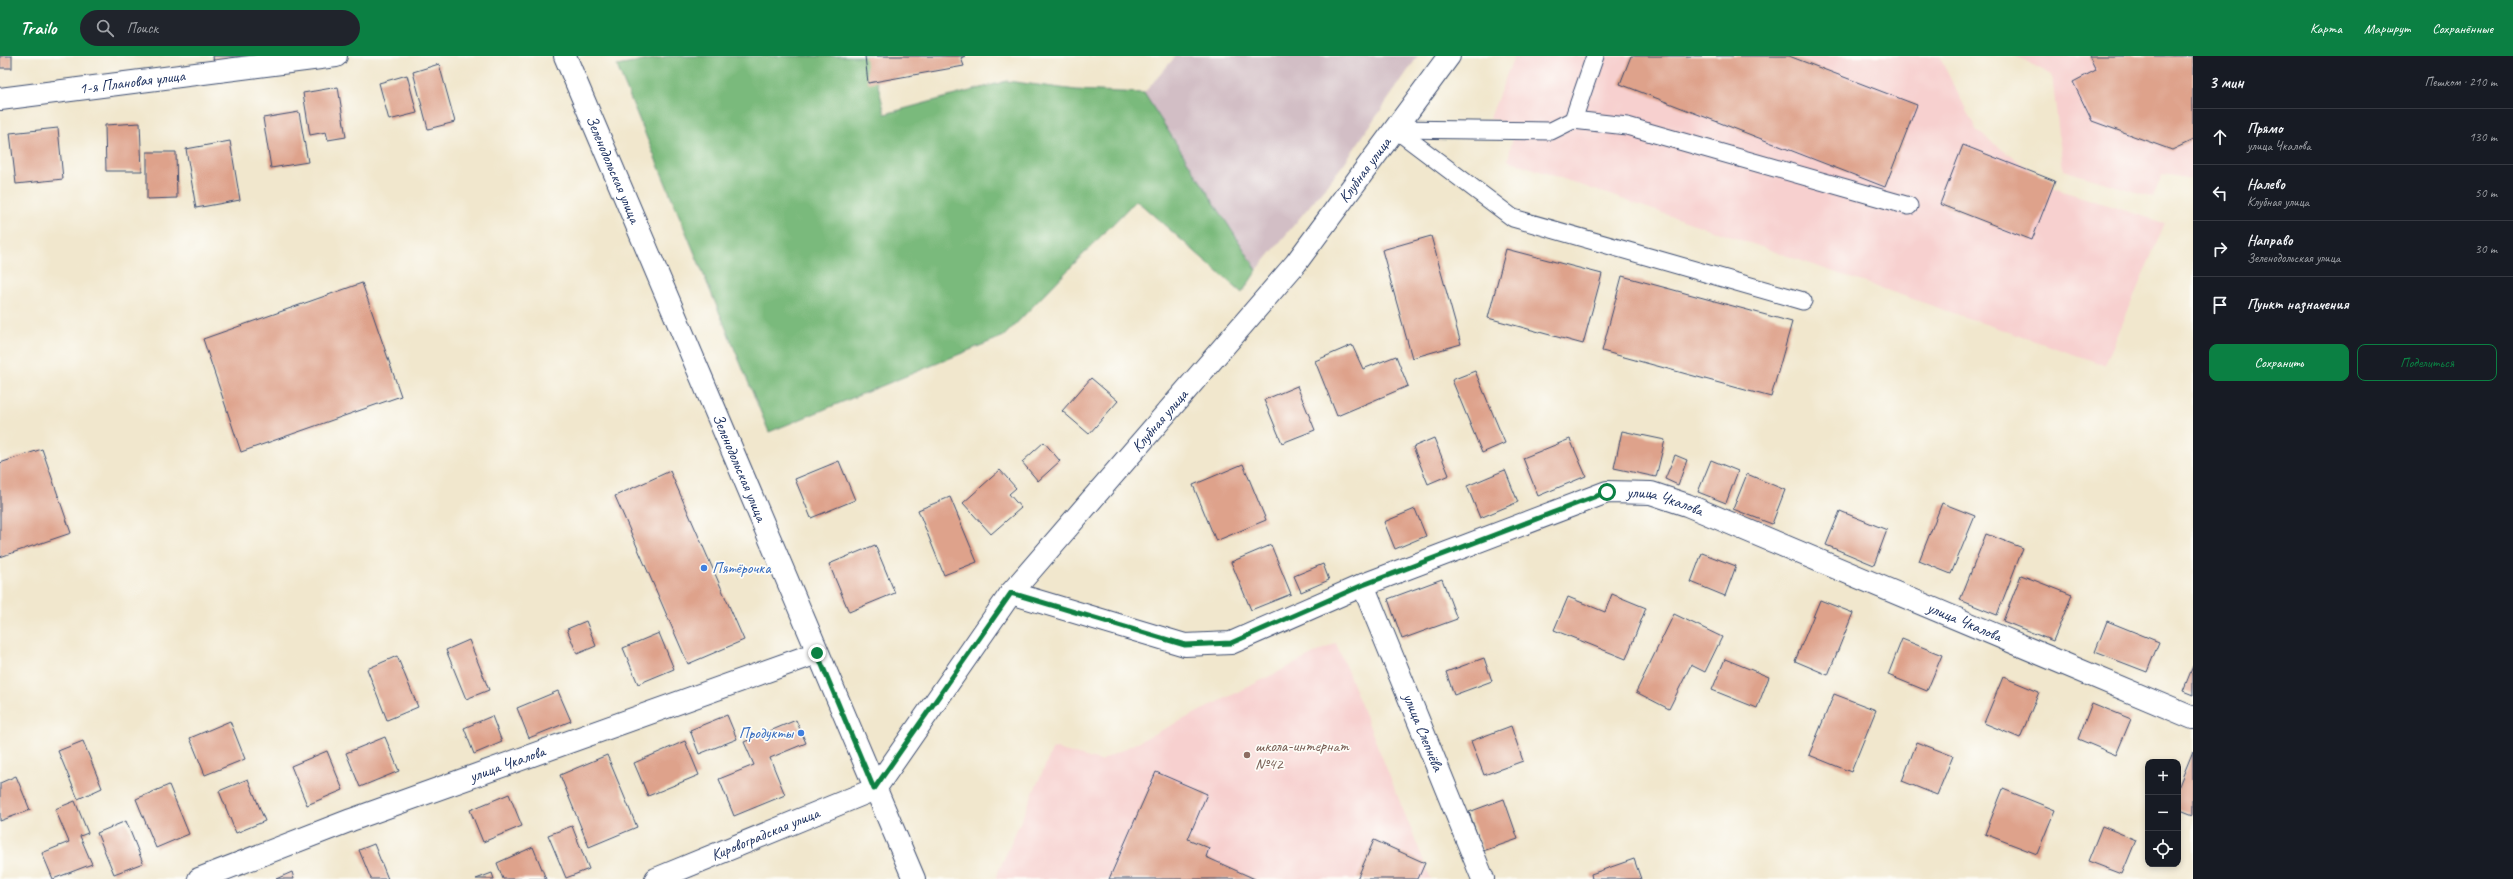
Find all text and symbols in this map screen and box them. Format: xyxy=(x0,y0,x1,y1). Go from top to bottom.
search box xyxy=(80,10,360,46)
text: Trailo xyxy=(20,16,56,40)
icon: search xyxy=(94,17,116,39)
text: Поиск xyxy=(126,19,158,38)
text: Карта xyxy=(2310,20,2342,37)
text: Маршрут xyxy=(2364,20,2410,37)
text: Сохранённые xyxy=(2432,20,2493,37)
street label: 1-я Плановая улица xyxy=(78,65,187,99)
text: 3 мин xyxy=(2209,72,2244,93)
text: Пешком · 210 m xyxy=(2424,74,2497,90)
street label: Зеленодольская улица xyxy=(581,112,645,227)
text: Прямо xyxy=(2247,119,2283,138)
icon: ahead xyxy=(2209,126,2231,148)
text: 130 m xyxy=(2469,129,2497,145)
street label: Клубная улица xyxy=(1334,132,1396,207)
text: улица Чкалова xyxy=(2247,138,2311,154)
text: Налево xyxy=(2247,175,2285,194)
icon: left xyxy=(2209,182,2231,204)
text: 50 m xyxy=(2475,185,2497,201)
text: Клубная улица xyxy=(2247,194,2309,210)
text: Направо xyxy=(2247,231,2293,250)
icon: right xyxy=(2209,238,2231,260)
text: 30 m xyxy=(2475,241,2497,257)
text: Зеленодольская улица xyxy=(2247,250,2340,266)
icon: arrive xyxy=(2209,294,2231,316)
text: Пункт назначения xyxy=(2247,295,2349,314)
button: Сохранить xyxy=(2209,344,2349,381)
button: Поделиться xyxy=(2357,344,2497,381)
street label: Клубная улица xyxy=(1127,384,1193,456)
street label: Зеленодольская улица xyxy=(708,411,772,526)
street label: улица Чкалова xyxy=(1625,482,1707,521)
route start xyxy=(1598,483,1616,501)
place label: Пятёрочка xyxy=(712,558,772,578)
marker: Пятёрочка xyxy=(699,563,709,573)
street label: улица Чкалова xyxy=(1923,597,2006,647)
route end xyxy=(808,644,826,662)
street label: улица Слепнёва xyxy=(1398,689,1448,775)
place label: Продукты xyxy=(739,723,795,743)
marker: Продукты xyxy=(796,728,806,738)
place label: школа-интернат №42 xyxy=(1255,736,1350,774)
street label: улица Чкалова xyxy=(466,741,549,787)
marker: школа-интернат №42 xyxy=(1242,750,1252,760)
map controls xyxy=(2145,759,2181,867)
button: + xyxy=(2145,759,2181,795)
button: − xyxy=(2145,795,2181,831)
street label: Кировоградская улица xyxy=(708,802,824,865)
button: locate xyxy=(2145,831,2181,867)

